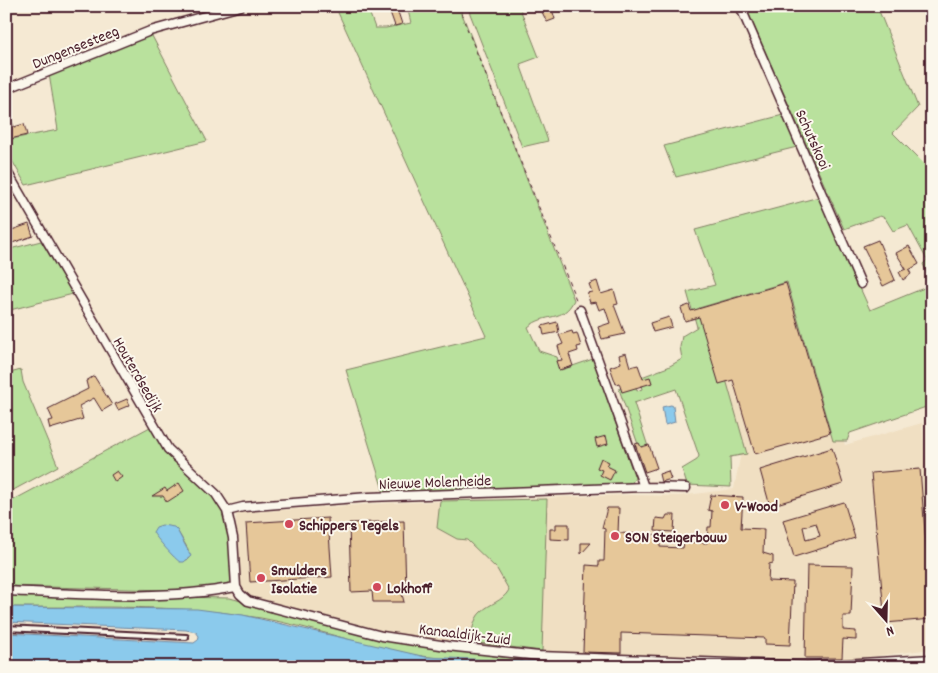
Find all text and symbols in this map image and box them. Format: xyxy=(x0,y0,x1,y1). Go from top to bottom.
street label: Dungensesteeg xyxy=(29,21,123,76)
street label: Schutskooi xyxy=(788,106,835,174)
street label: Houterdsedijk xyxy=(106,333,168,417)
street label: Nieuwe Molenheide xyxy=(379,470,492,497)
place label: V-Wood xyxy=(735,496,778,519)
marker: V-Wood xyxy=(719,499,731,511)
place label: Schippers Tegels xyxy=(299,515,399,538)
marker: Schippers Tegels xyxy=(283,518,295,530)
place label: SON Steigerbouw xyxy=(625,527,727,550)
marker: SON Steigerbouw xyxy=(609,530,621,542)
place label: Smulders Isolatie xyxy=(271,560,327,601)
marker: Smulders Isolatie xyxy=(255,572,267,584)
place label: Lokhoff xyxy=(387,578,433,601)
marker: Lokhoff xyxy=(371,581,383,593)
north arrow xyxy=(860,596,910,646)
street label: Kanaaldijk-Zuid xyxy=(418,618,512,653)
text: N xyxy=(883,620,896,641)

